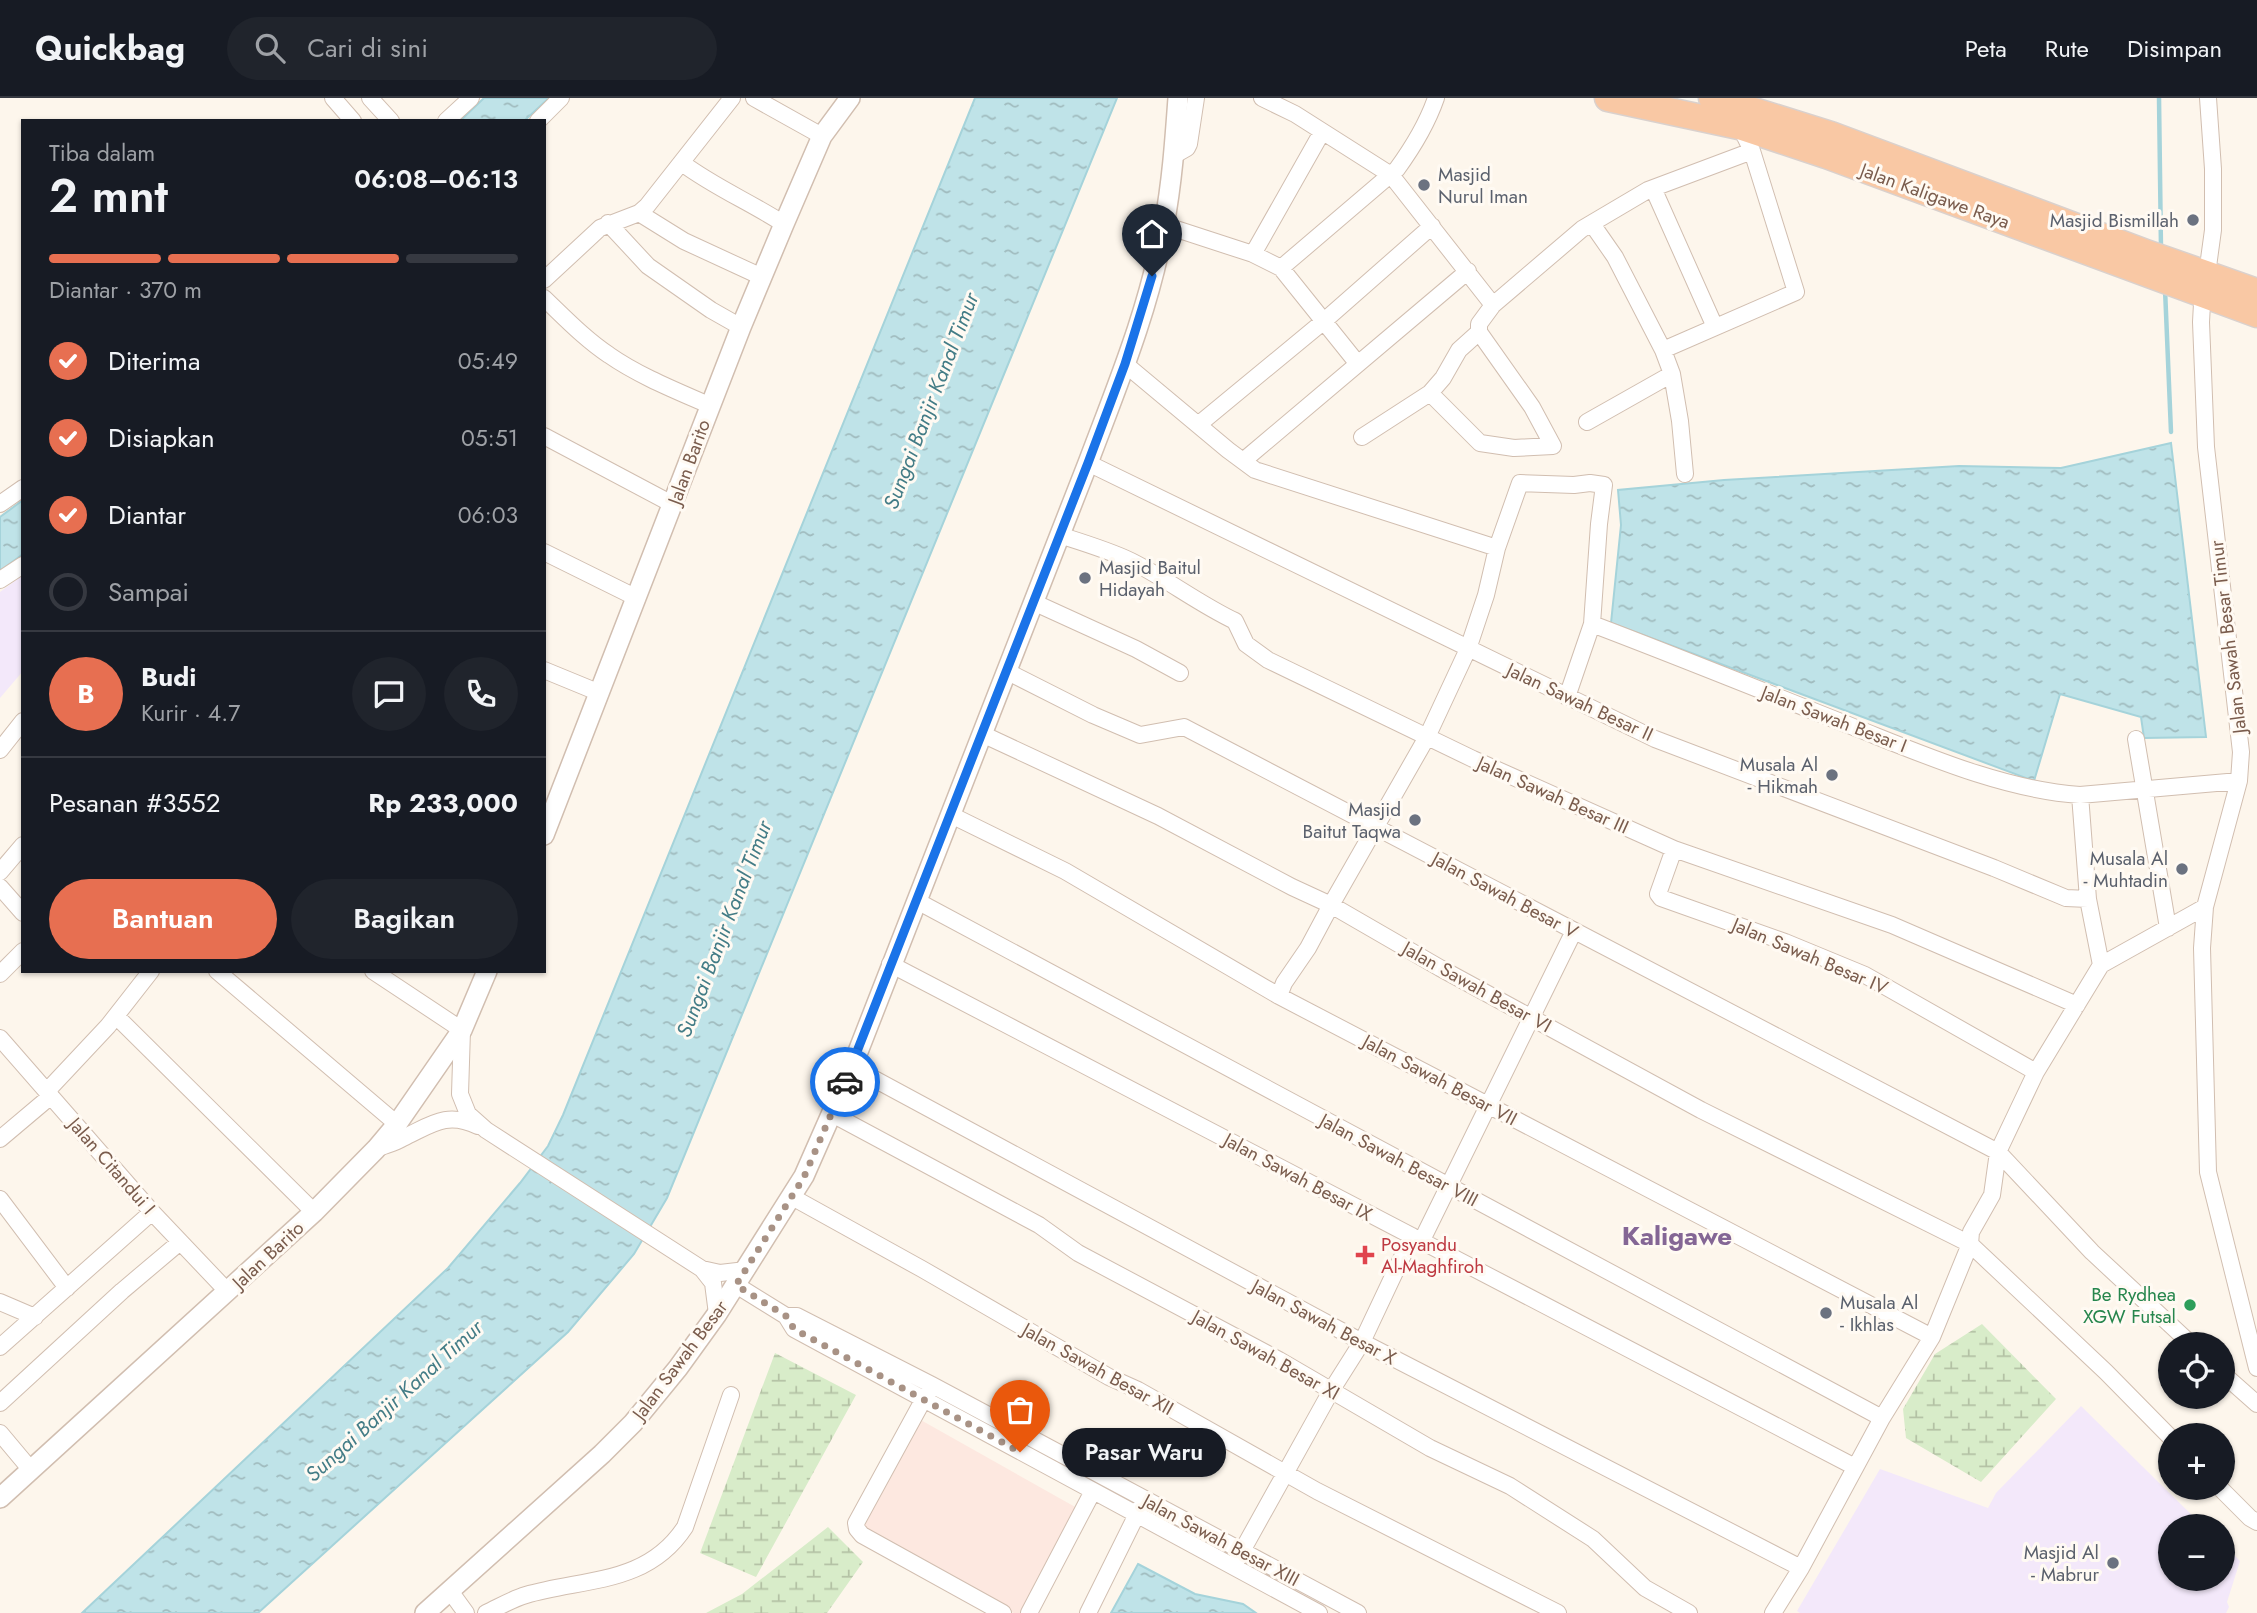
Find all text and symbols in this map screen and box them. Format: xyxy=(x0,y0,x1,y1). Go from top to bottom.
search box xyxy=(227,17,717,80)
text: Quickbag xyxy=(35,25,185,72)
icon: search xyxy=(251,29,289,67)
text: Cari di sini xyxy=(307,29,428,67)
text: Peta xyxy=(1965,31,2007,66)
text: Rute xyxy=(2045,31,2089,66)
text: Disimpan xyxy=(2127,31,2222,66)
text: Tiba dalam xyxy=(49,136,155,170)
street label: Jalan Kaligawe Raya xyxy=(1854,155,2014,236)
text: 06:08–06:13 xyxy=(354,160,518,198)
place label: Masjid Nurul Iman xyxy=(1438,161,1528,210)
text: 2 mnt xyxy=(49,163,168,229)
marker: Masjid Nurul Iman xyxy=(1416,177,1432,193)
pin xyxy=(1122,204,1182,276)
place label: Masjid Bismillah xyxy=(2050,207,2179,234)
marker: Masjid Bismillah xyxy=(2185,212,2201,228)
icon: home xyxy=(1133,215,1171,253)
text: Diantar · 370 m xyxy=(49,273,202,307)
water label: Sungai Banjir Kanal Timur xyxy=(876,288,986,514)
icon: check xyxy=(49,342,87,380)
text: Diterima xyxy=(108,342,201,380)
text: 05:49 xyxy=(458,344,518,378)
street label: Jalan Barito xyxy=(660,416,717,511)
icon: check xyxy=(49,419,87,457)
text: Disiapkan xyxy=(108,419,215,457)
text: 05:51 xyxy=(461,421,518,455)
icon: check xyxy=(49,496,87,534)
text: Diantar xyxy=(108,496,186,534)
text: 06:03 xyxy=(458,498,518,532)
street label: Jalan Sawah Besar Timur xyxy=(2203,538,2254,738)
place label: Masjid Baitul Hidayah xyxy=(1099,554,1201,603)
marker: Masjid Baitul Hidayah xyxy=(1077,570,1093,586)
text: Sampai xyxy=(108,573,189,611)
street label: Jalan Sawah Besar II xyxy=(1500,655,1658,748)
button: chat xyxy=(352,657,426,731)
button: phone xyxy=(444,657,518,731)
text: Budi xyxy=(141,658,196,696)
text: B xyxy=(77,675,95,713)
street label: Jalan Sawah Besar I xyxy=(1754,678,1911,759)
text: Kurir · 4.7 xyxy=(141,696,240,730)
street label: Jalan Sawah Besar III xyxy=(1470,748,1633,841)
place label: Musala Al - Hikmah xyxy=(1740,751,1818,800)
marker: Musala Al - Hikmah xyxy=(1824,767,1840,783)
text: Pesanan #3552 xyxy=(49,784,221,822)
text: Rp 233,000 xyxy=(368,784,518,822)
place label: Masjid Baitut Taqwa xyxy=(1303,796,1401,845)
marker: Masjid Baitut Taqwa xyxy=(1407,812,1423,828)
water label: Sungai Banjir Kanal Timur xyxy=(669,816,779,1042)
street label: Jalan Sawah Besar V xyxy=(1424,844,1583,945)
place label: Musala Al - Muhtadin xyxy=(2084,845,2168,894)
marker: Musala Al - Muhtadin xyxy=(2174,861,2190,877)
button: Bantuan xyxy=(49,879,277,959)
button: Bagikan xyxy=(291,879,518,959)
street label: Jalan Sawah Besar IV xyxy=(1725,910,1892,1001)
street label: Jalan Sawah Besar VI xyxy=(1395,933,1556,1039)
street label: Jalan Sawah Besar VII xyxy=(1355,1026,1522,1132)
courier xyxy=(810,1047,880,1117)
icon: car xyxy=(826,1063,864,1101)
street label: Jalan Sawah Besar VIII xyxy=(1312,1105,1483,1213)
street label: Jalan Citandui I xyxy=(60,1109,162,1220)
street label: Jalan Sawah Besar IX xyxy=(1216,1125,1377,1228)
street label: Jalan Barito xyxy=(224,1215,310,1297)
district label: Kaligawe xyxy=(1622,1217,1732,1255)
place label: Posyandu Al-Maghfiroh xyxy=(1381,1231,1484,1280)
marker: Posyandu Al-Maghfiroh xyxy=(1355,1245,1375,1265)
street label: Jalan Sawah Besar X xyxy=(1244,1271,1401,1372)
place label: Be Rydhea XGW Futsal xyxy=(2083,1281,2176,1330)
place label: Musala Al - Ikhlas xyxy=(1840,1289,1918,1338)
street label: Jalan Sawah Besar xyxy=(624,1294,734,1428)
marker: Be Rydhea XGW Futsal xyxy=(2182,1297,2198,1313)
street label: Jalan Sawah Besar XI xyxy=(1185,1302,1345,1407)
marker: Musala Al - Ikhlas xyxy=(1818,1305,1834,1321)
water label: Sungai Banjir Kanal Timur xyxy=(299,1312,490,1489)
street label: Jalan Sawah Besar XII xyxy=(1015,1315,1179,1422)
map controls xyxy=(2158,1332,2235,1591)
button: locate xyxy=(2158,1332,2235,1409)
pin xyxy=(990,1380,1050,1452)
icon: bag xyxy=(1001,1391,1039,1429)
button: + xyxy=(2158,1423,2235,1500)
callout: Pasar Waru xyxy=(1062,1428,1226,1476)
text: Pasar Waru xyxy=(1085,1435,1203,1469)
street label: Jalan Sawah Besar XIII xyxy=(1135,1486,1304,1593)
button: − xyxy=(2158,1514,2235,1591)
place label: Masjid Al - Mabrur xyxy=(2024,1539,2099,1588)
marker: Masjid Al - Mabrur xyxy=(2105,1555,2121,1571)

